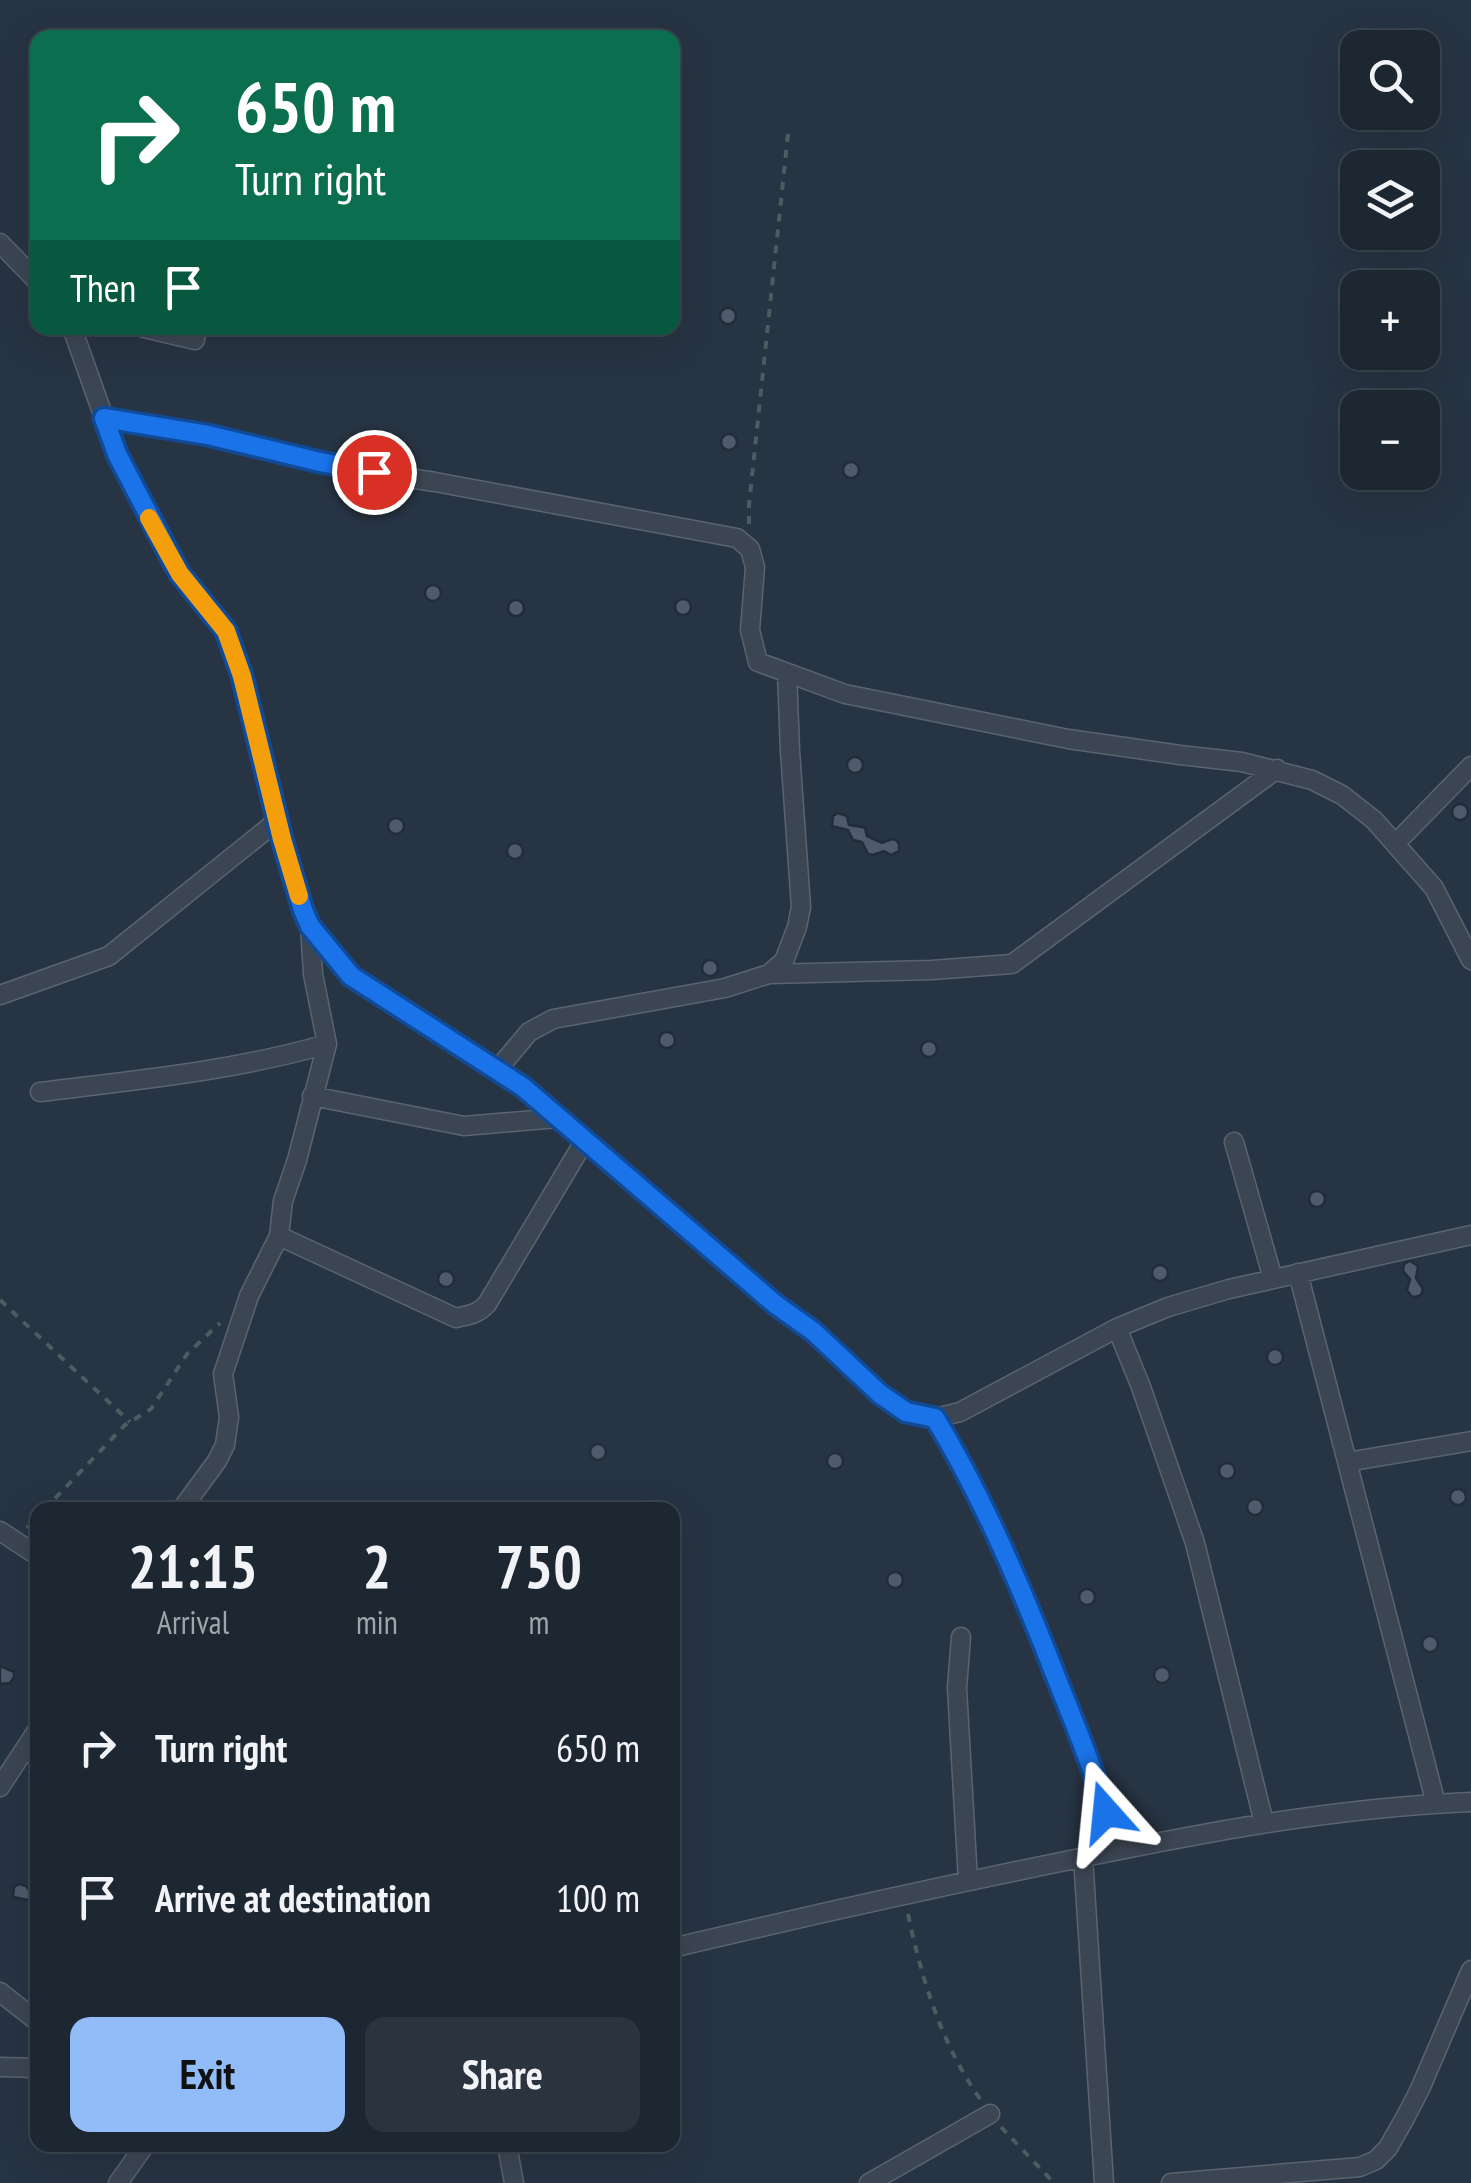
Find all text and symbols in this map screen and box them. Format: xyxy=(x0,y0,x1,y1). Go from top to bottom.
map controls xyxy=(1340,30,1440,490)
button: search xyxy=(1340,30,1440,130)
text: 650 m xyxy=(235,61,396,151)
icon: right xyxy=(70,70,200,200)
text: Turn right xyxy=(235,149,386,207)
button: layers xyxy=(1340,150,1440,250)
icon: arrive xyxy=(156,260,211,315)
text: Then xyxy=(70,263,136,312)
button: + xyxy=(1340,270,1440,370)
button: − xyxy=(1340,390,1440,490)
pin xyxy=(332,430,417,515)
icon: arrive xyxy=(347,445,402,500)
text: 21:15 xyxy=(128,1527,258,1605)
text: 2 xyxy=(363,1527,391,1605)
text: 750 xyxy=(496,1527,582,1605)
text: Arrival xyxy=(157,1601,229,1643)
text: min xyxy=(356,1601,398,1643)
text: m xyxy=(528,1601,549,1643)
icon: right xyxy=(70,1720,125,1775)
text: Turn right xyxy=(155,1723,287,1772)
text: 650 m xyxy=(556,1723,640,1772)
position arrow xyxy=(1054,1760,1158,1864)
icon: arrive xyxy=(70,1870,125,1925)
text: Arrive at destination xyxy=(155,1873,431,1922)
text: 100 m xyxy=(556,1873,640,1922)
button: Exit xyxy=(70,2017,345,2132)
button: Share xyxy=(365,2017,640,2132)

